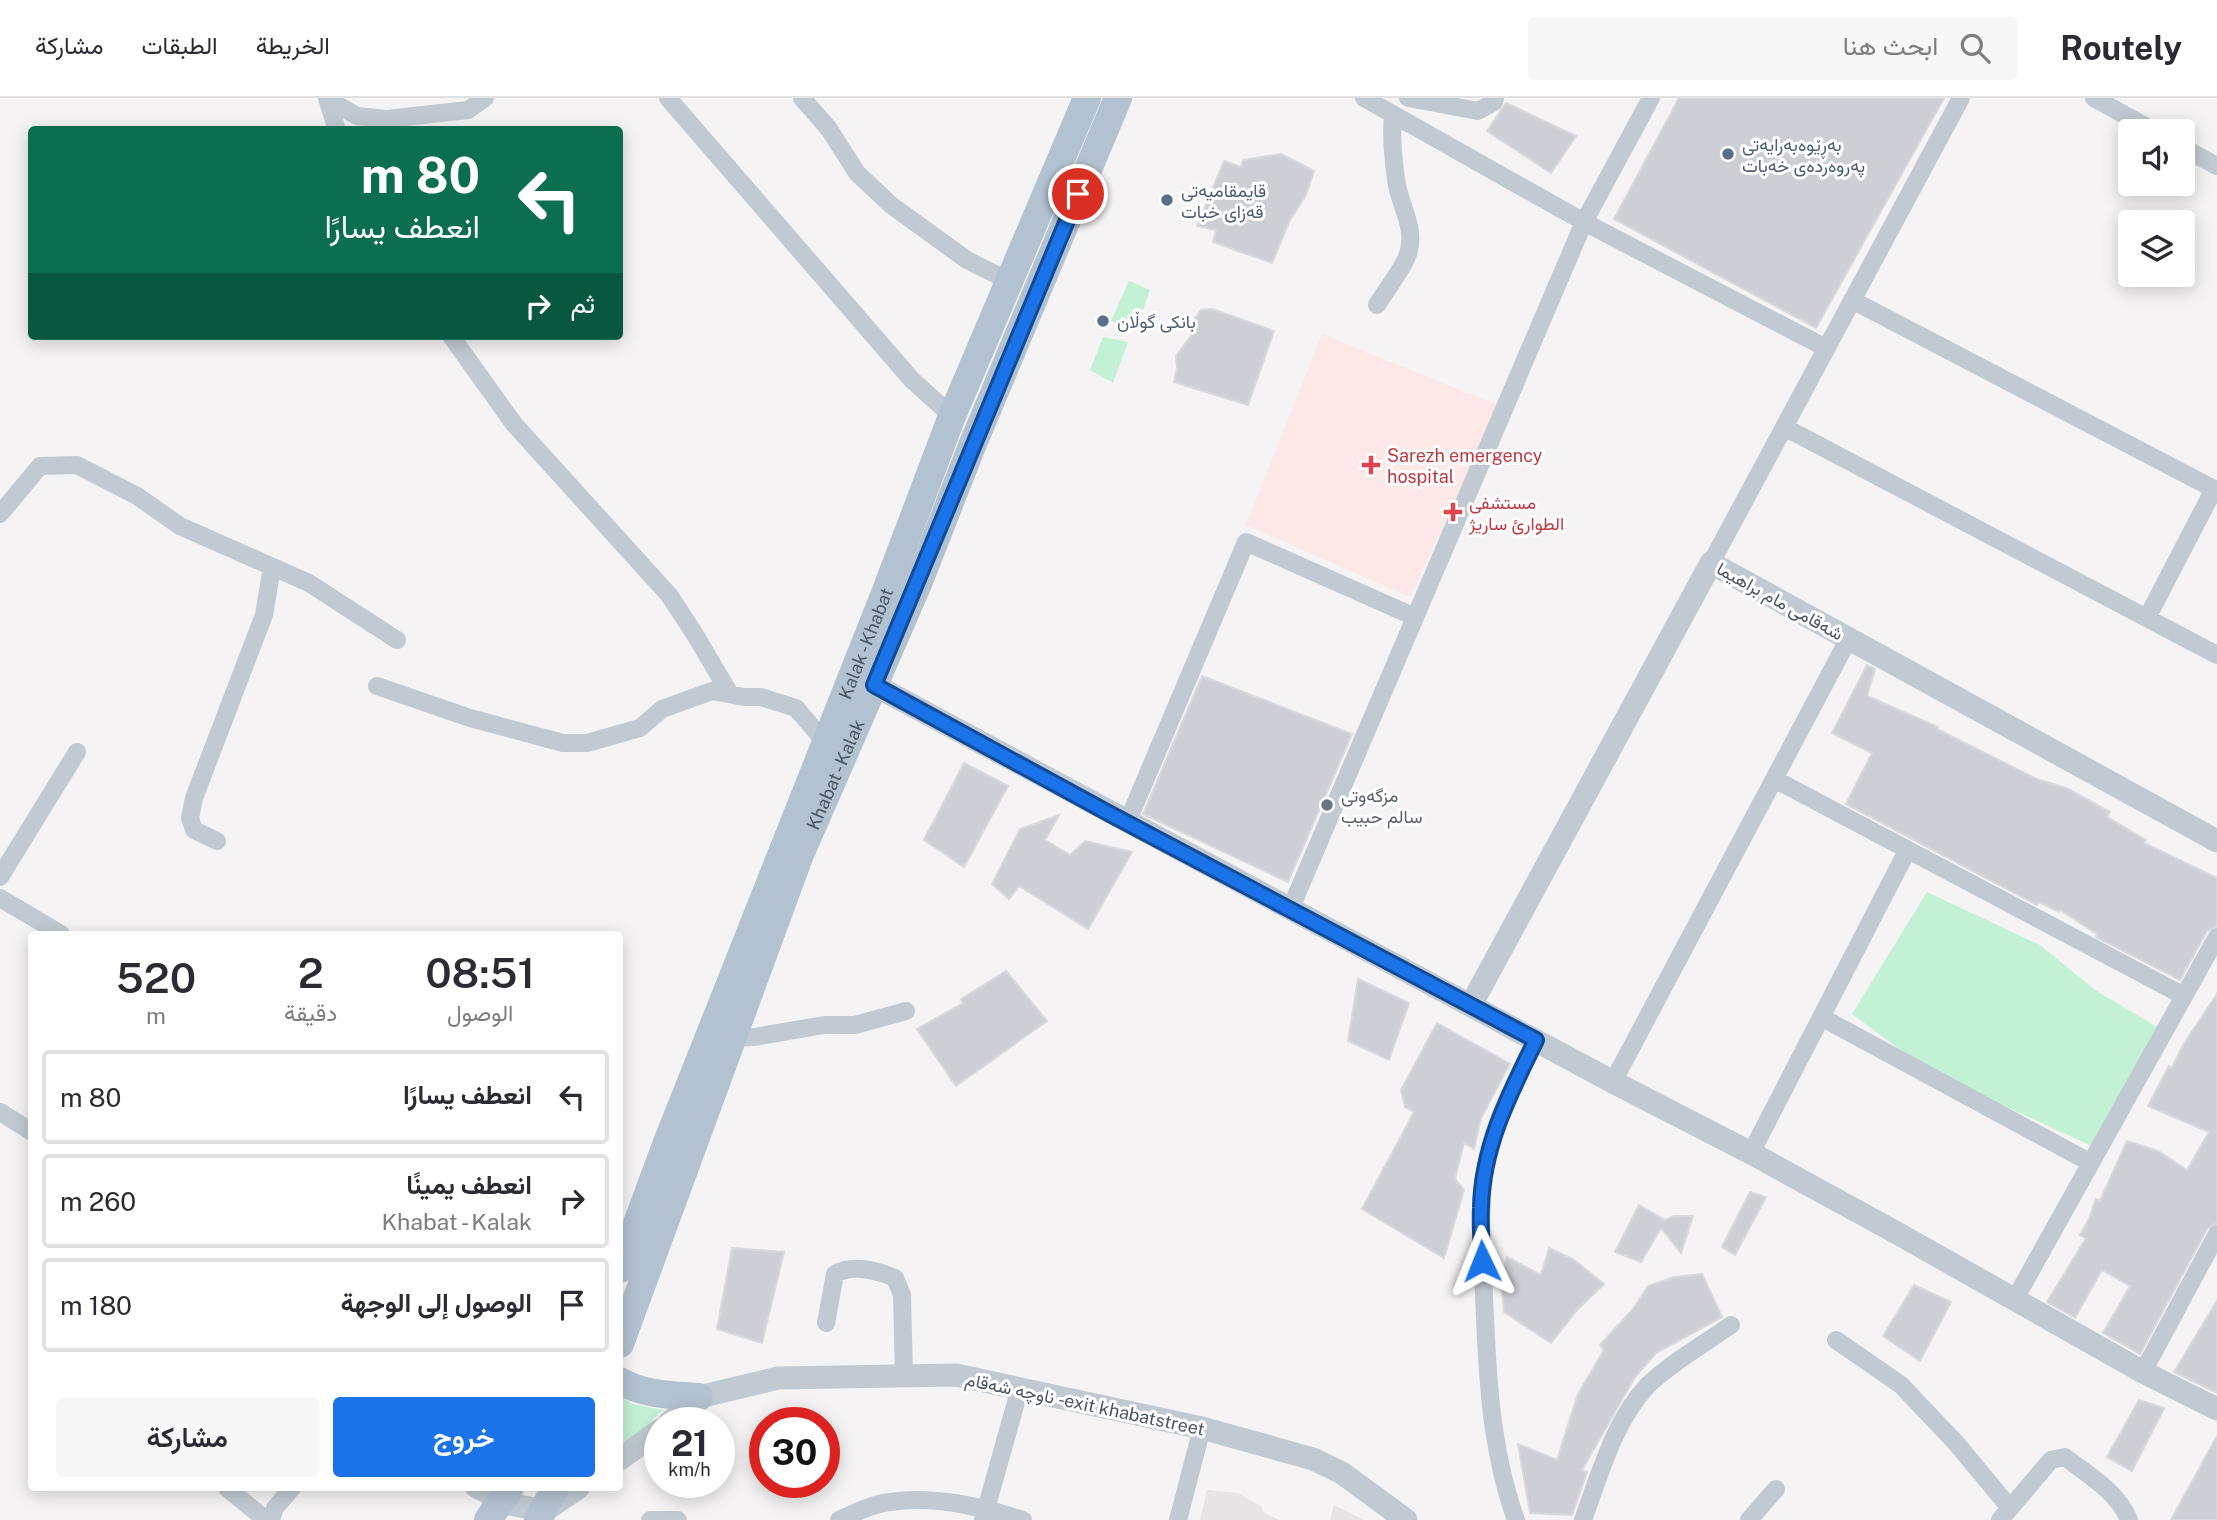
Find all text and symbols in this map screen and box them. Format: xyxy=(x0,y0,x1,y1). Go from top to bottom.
search box xyxy=(1528,17,2018,80)
icon: search xyxy=(1956,29,1994,67)
text: Routely xyxy=(2060,29,2182,67)
text: ابحث هنا xyxy=(1843,30,1938,61)
text: مشاركة xyxy=(35,31,103,59)
text: الطبقات xyxy=(141,31,218,59)
text: الخريطة xyxy=(256,31,330,59)
map controls xyxy=(2118,119,2195,287)
button: sound xyxy=(2118,119,2195,196)
place label: بەڕێوەبەرایەتی پەروەردەی خەبات xyxy=(1742,134,1865,178)
text: 80 m xyxy=(361,146,480,204)
marker: بەڕێوەبەرایەتی پەروەردەی خەبات xyxy=(1720,146,1736,162)
icon: left xyxy=(504,154,595,245)
pin xyxy=(1048,164,1108,224)
icon: arrive xyxy=(1059,175,1097,213)
place label: قایمقامیەتى قەزای خبات xyxy=(1181,180,1266,223)
marker: قایمقامیەتى قەزای خبات xyxy=(1159,192,1175,208)
text: انعطف يسارًا xyxy=(324,208,480,245)
button: layers xyxy=(2118,210,2195,287)
icon: right xyxy=(519,287,557,325)
text: ثم xyxy=(571,288,595,319)
place label: بانکی گوڵان xyxy=(1117,311,1196,333)
marker: بانکی گوڵان xyxy=(1095,313,1111,329)
place label: Sarezh emergency hospital xyxy=(1387,445,1543,487)
marker: Sarezh emergency hospital xyxy=(1361,455,1381,475)
place label: مستشفى الطوارئ ساريژ xyxy=(1468,492,1564,535)
marker: مستشفى الطوارئ ساريژ xyxy=(1443,502,1463,522)
street label: شەقامی مام براهیما xyxy=(1712,558,1847,646)
street label: Kalak - Khabat xyxy=(834,585,897,702)
street label: Khabat - Kalak xyxy=(802,716,868,833)
place label: مزگەوتی سالم حبیب xyxy=(1341,785,1422,829)
marker: مزگەوتی سالم حبیب xyxy=(1319,797,1335,813)
text: 2 xyxy=(298,948,324,997)
text: 08:51 xyxy=(425,948,535,997)
text: 520 xyxy=(116,953,196,1002)
text: دقيقة xyxy=(284,999,337,1026)
text: الوصول xyxy=(447,999,513,1026)
text: m xyxy=(146,1002,166,1029)
icon: left xyxy=(553,1078,591,1116)
text: انعطف يسارًا xyxy=(403,1079,532,1110)
text: 80 m xyxy=(60,1082,121,1113)
text: انعطف يمينًا xyxy=(406,1169,532,1200)
icon: right xyxy=(553,1182,591,1220)
text: 260 m xyxy=(60,1186,136,1217)
text: Khabat - Kalak xyxy=(381,1208,532,1235)
position arrow xyxy=(1445,1224,1519,1298)
icon: arrive xyxy=(553,1286,591,1324)
text: الوصول إلى الوجهة xyxy=(341,1287,532,1318)
text: 180 m xyxy=(60,1290,132,1321)
street label: ناوچە شەقام - exit khabatstreet xyxy=(963,1368,1207,1442)
button: مشاركة xyxy=(56,1397,319,1477)
button: خروج xyxy=(333,1397,595,1477)
speed limit sign: 30 xyxy=(749,1407,840,1498)
text: 21 xyxy=(671,1423,708,1464)
text: km/h xyxy=(668,1459,711,1480)

